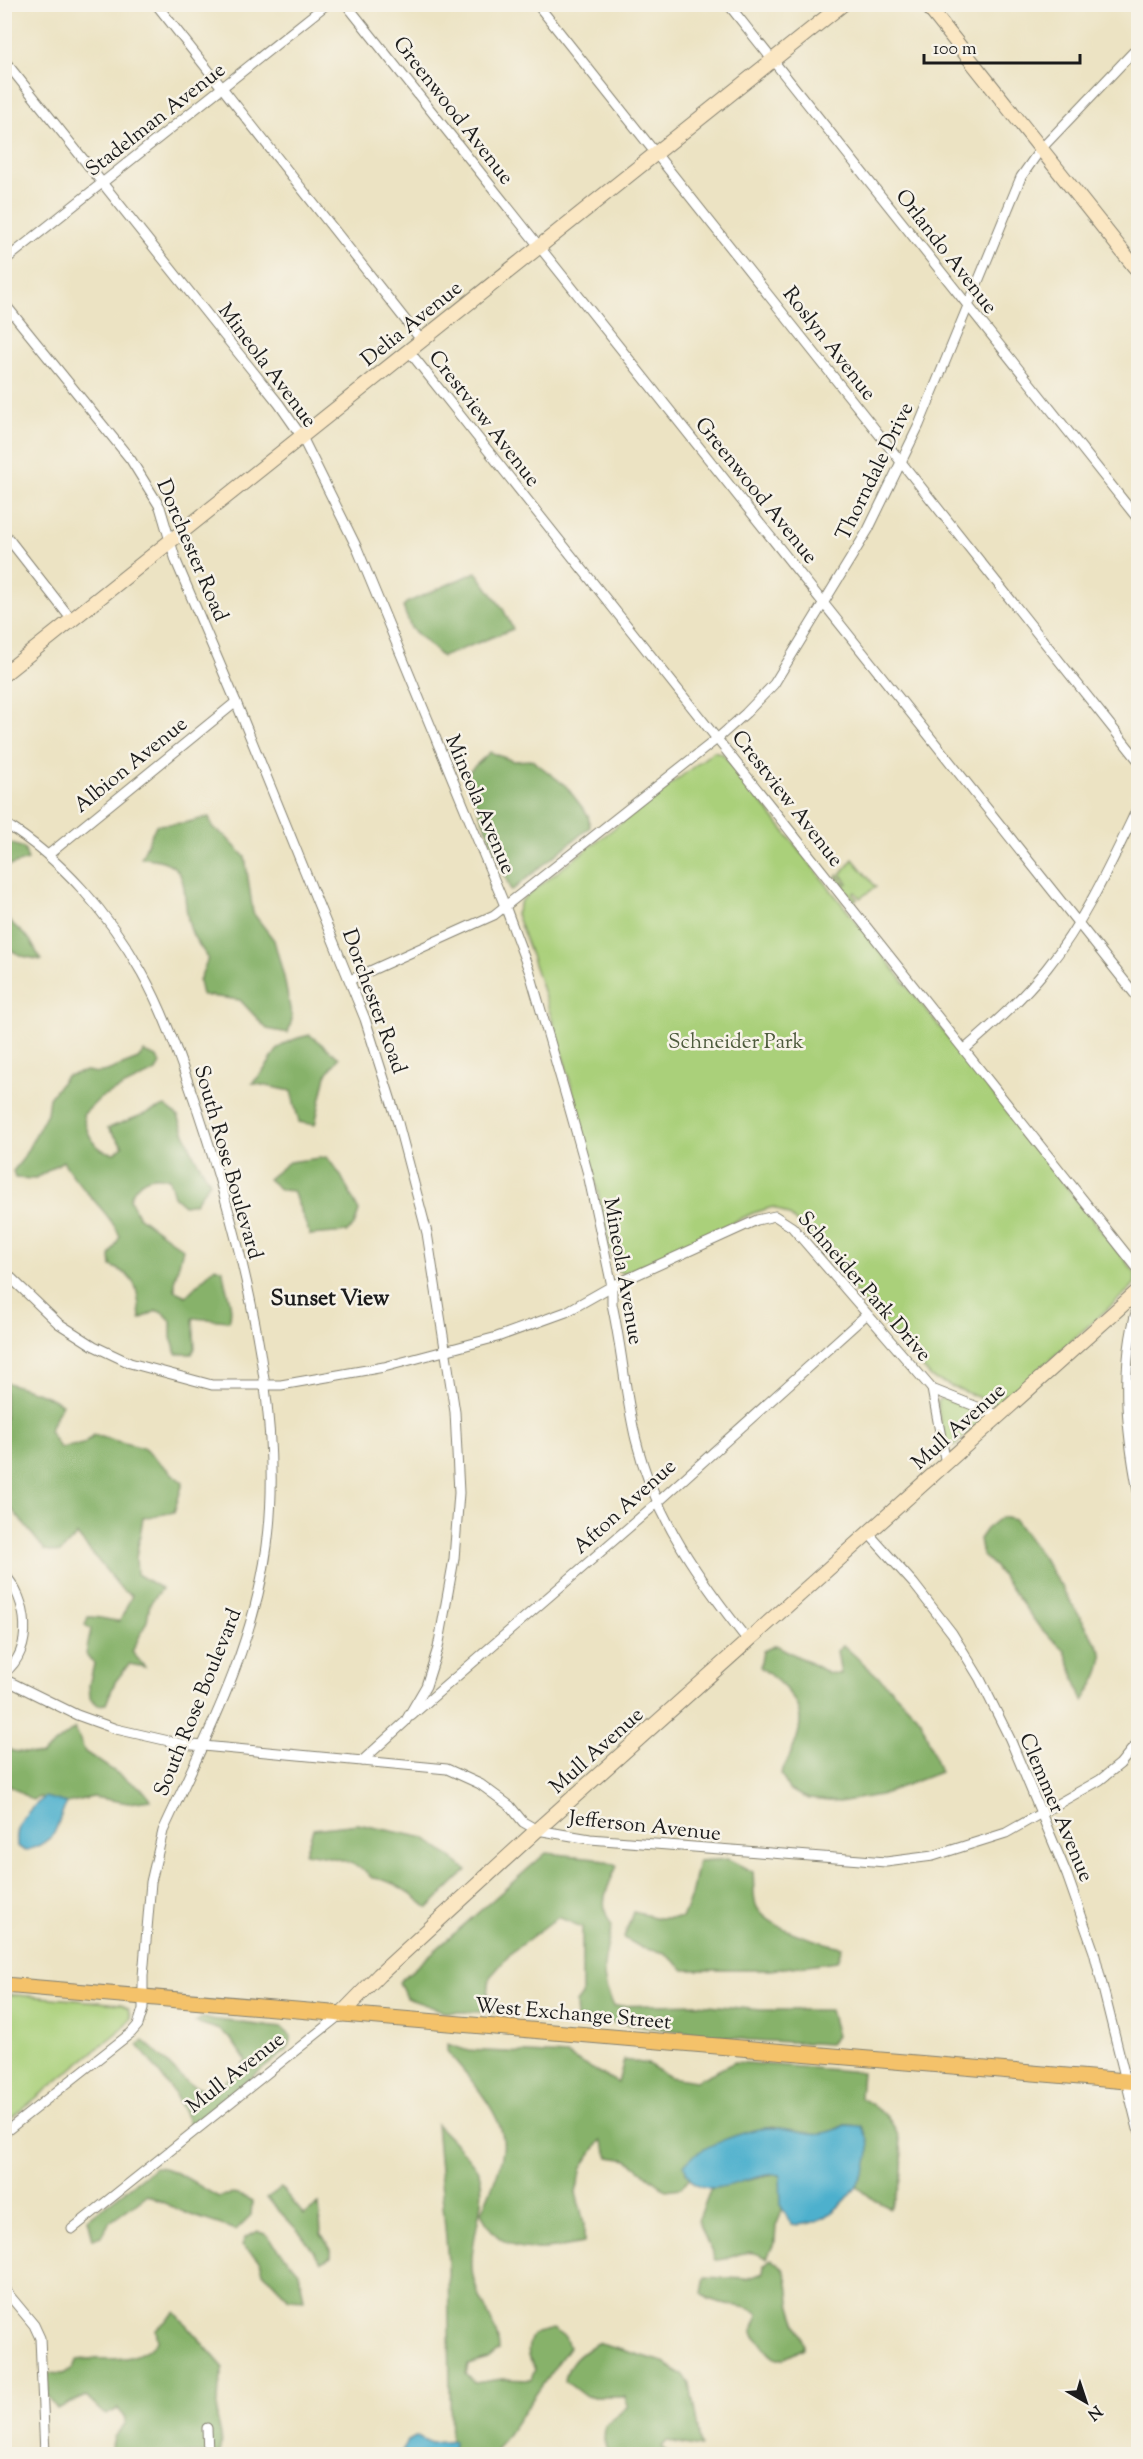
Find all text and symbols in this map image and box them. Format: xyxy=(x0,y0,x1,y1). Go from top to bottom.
scale bar xyxy=(924,27,1080,65)
street label: Greenwood Avenue xyxy=(385,31,520,192)
text: 100 m xyxy=(933,37,977,63)
street label: Stadelman Avenue xyxy=(80,56,233,185)
street label: Orlando Avenue xyxy=(887,183,1004,321)
street label: Delia Avenue xyxy=(355,274,469,375)
street label: Roslyn Avenue xyxy=(774,281,883,408)
street label: Mineola Avenue xyxy=(210,298,323,435)
street label: Crestview Avenue xyxy=(420,344,546,494)
street label: Thorndale Drive xyxy=(829,398,922,546)
street label: Greenwood Avenue xyxy=(687,411,824,571)
street label: Dorchester Road xyxy=(148,475,235,627)
street label: Albion Avenue xyxy=(68,710,195,821)
street label: Crestview Avenue xyxy=(723,724,849,874)
street label: Mineola Avenue xyxy=(436,730,522,879)
street label: Dorchester Road xyxy=(333,925,413,1078)
park label: Schneider Park xyxy=(668,1028,805,1058)
street label: South Rose Boulevard xyxy=(185,1062,269,1263)
street label: Mineola Avenue xyxy=(594,1195,650,1347)
street label: Schneider Park Drive xyxy=(790,1205,937,1369)
district label: Sunset View xyxy=(271,1284,390,1316)
street label: Mull Avenue xyxy=(906,1377,1013,1478)
street label: Afton Avenue xyxy=(567,1453,684,1562)
street label: South Rose Boulevard xyxy=(147,1604,250,1801)
street label: Mull Avenue xyxy=(544,1701,651,1802)
street label: Clemmer Avenue xyxy=(1010,1729,1100,1887)
street label: Jefferson Avenue xyxy=(566,1804,722,1850)
street label: West Exchange Street xyxy=(473,1991,672,2039)
street label: Mull Avenue xyxy=(181,2026,292,2122)
north arrow xyxy=(1056,2372,1116,2432)
text: N xyxy=(1081,2399,1106,2425)

